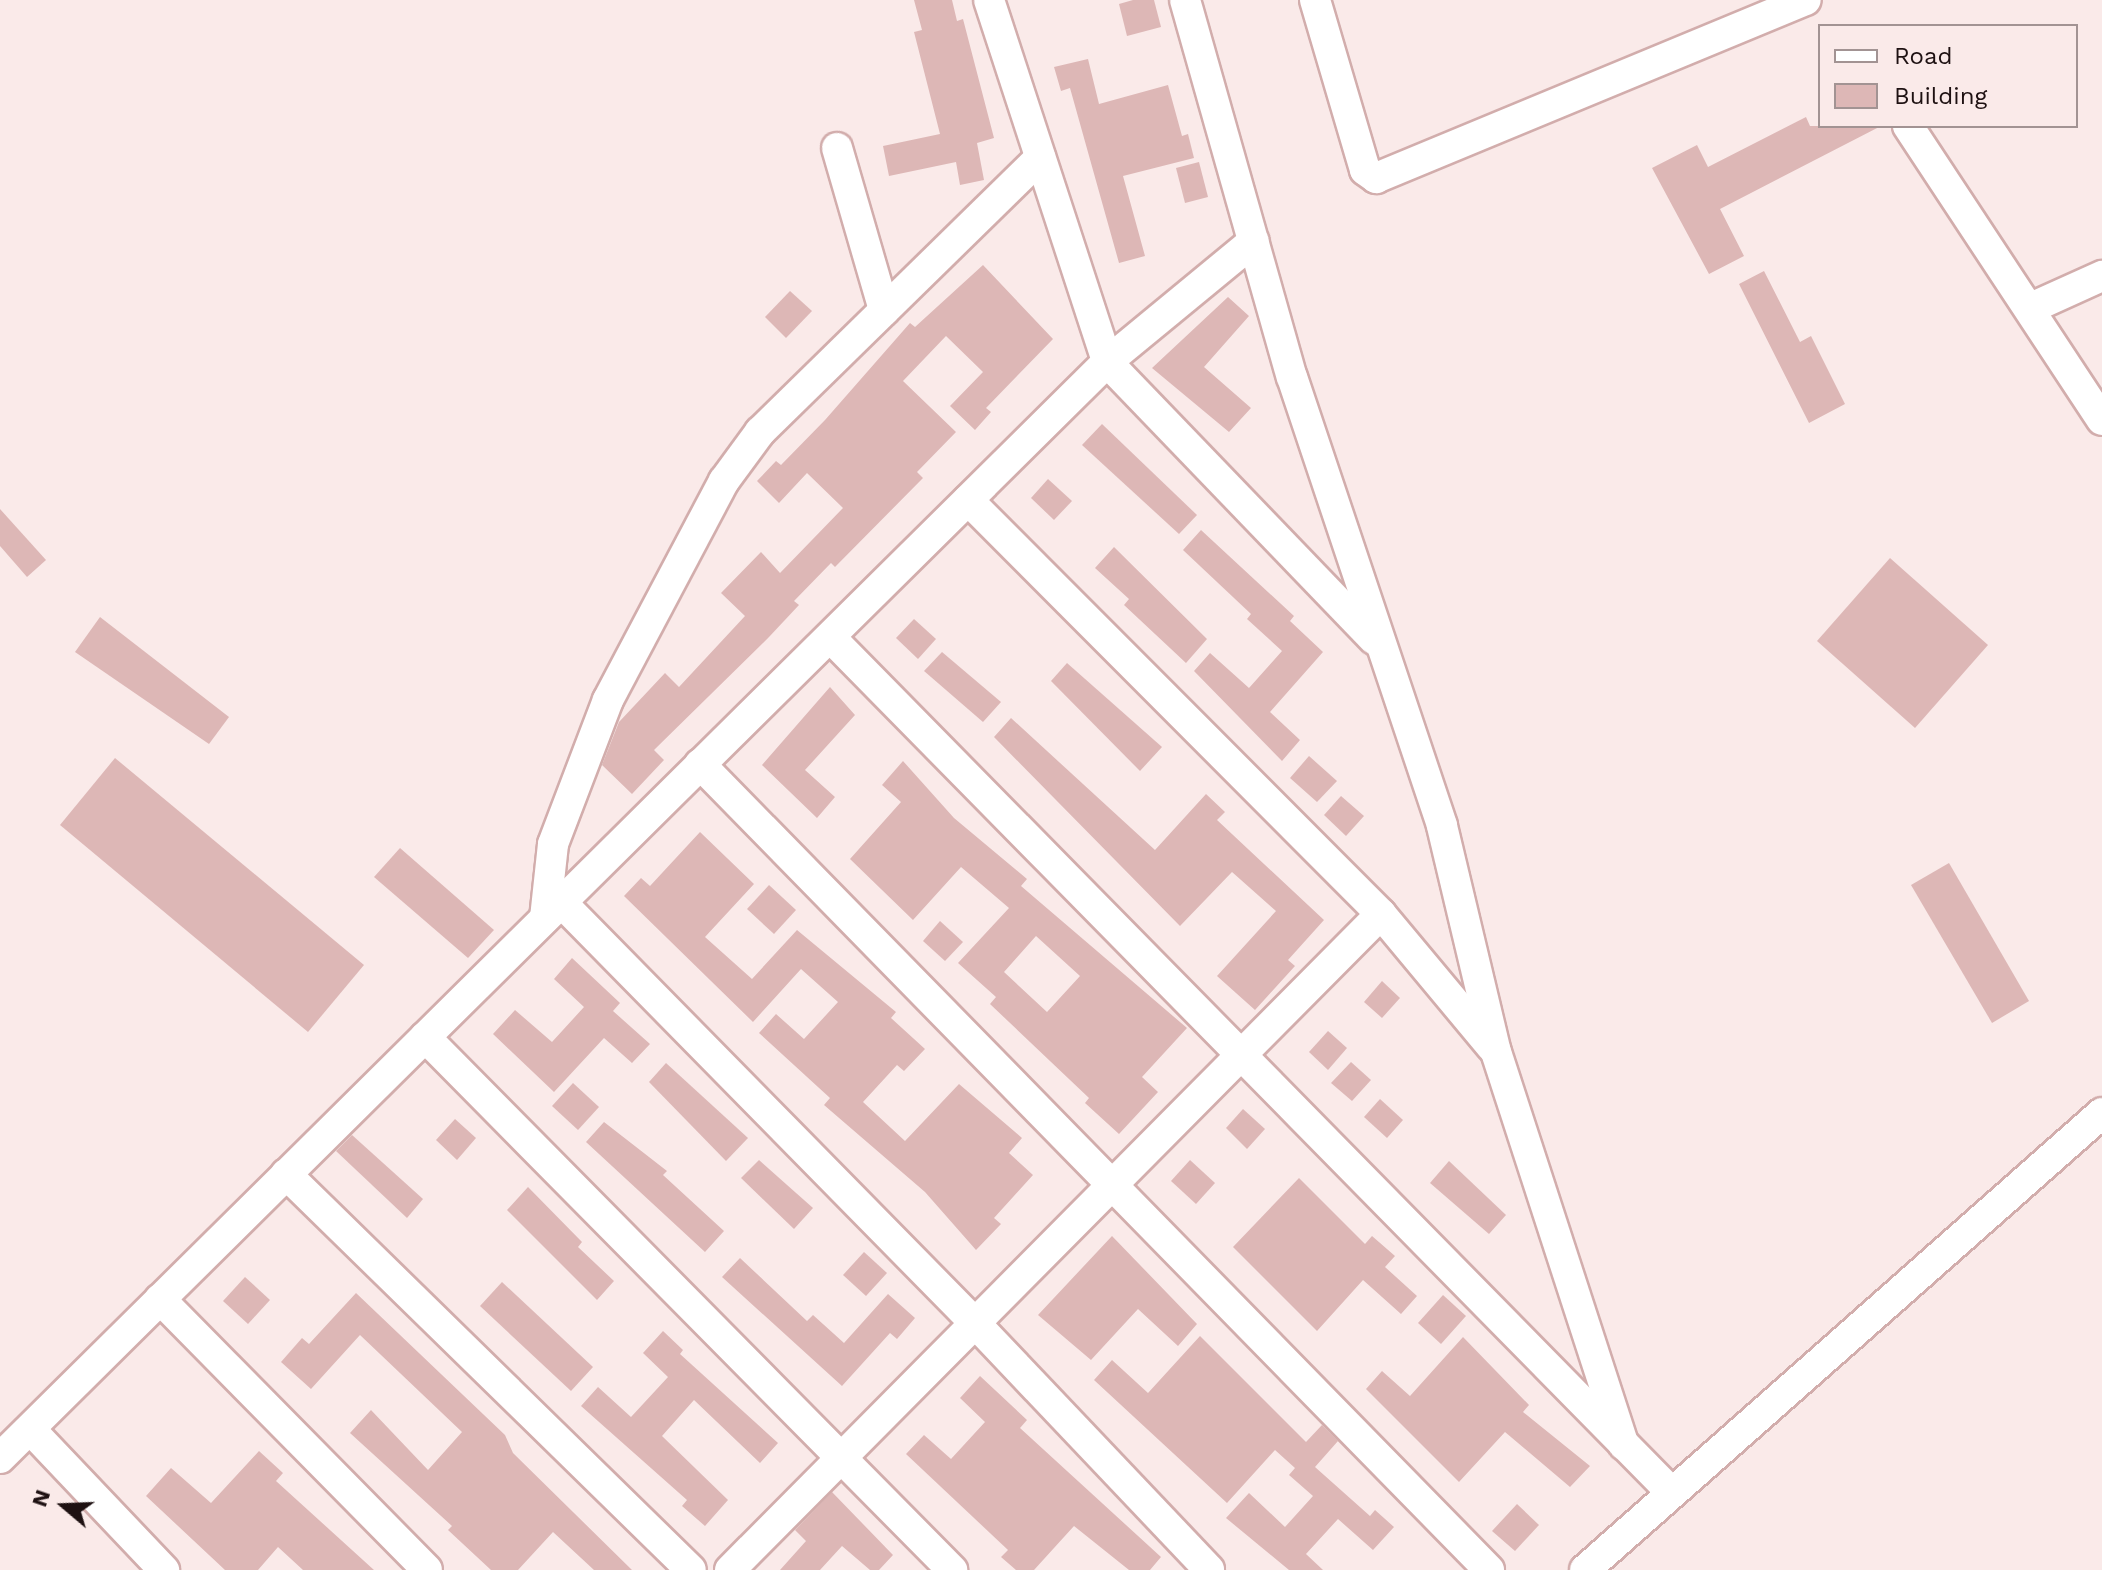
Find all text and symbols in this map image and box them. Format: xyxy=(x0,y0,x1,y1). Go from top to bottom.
legend xyxy=(1818,24,2078,128)
text: Road xyxy=(1894,42,1953,70)
text: Building xyxy=(1894,82,1987,110)
north arrow xyxy=(24,1466,104,1546)
text: N xyxy=(26,1486,55,1510)

